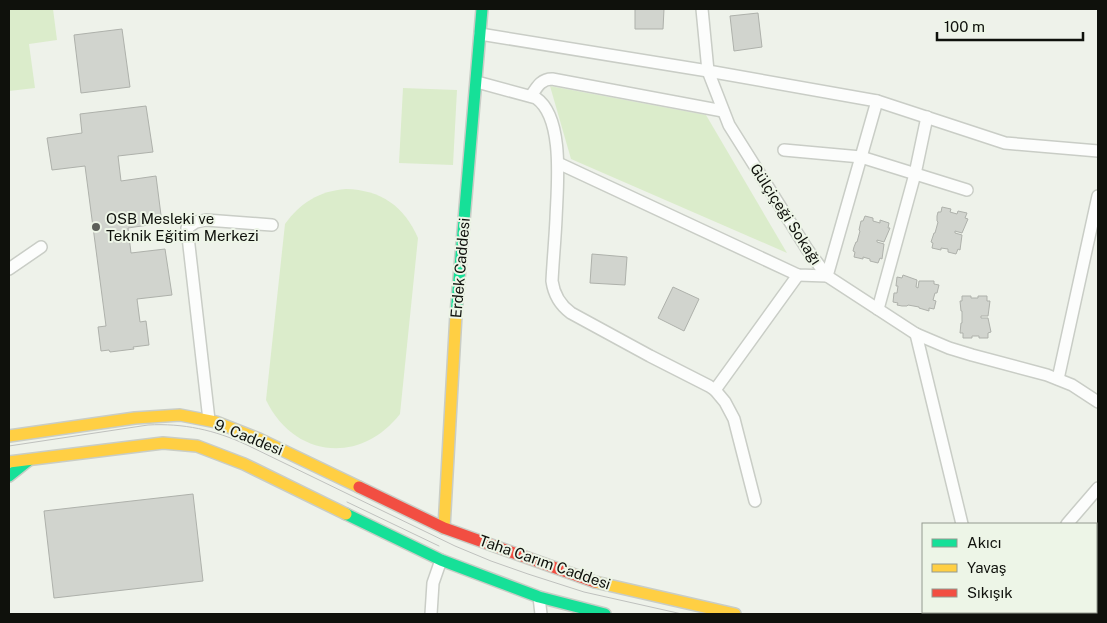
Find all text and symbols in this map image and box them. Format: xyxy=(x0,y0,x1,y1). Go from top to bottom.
scale bar xyxy=(937,10,1083,42)
text: 100 m xyxy=(944,18,985,35)
street label: Gülçiçeği Sokağı xyxy=(747,160,825,268)
place label: OSB Mesleki ve Teknik Eğitim Merkezi xyxy=(106,210,259,244)
street label: Erdek Caddesi xyxy=(447,217,473,319)
marker: OSB Mesleki ve Teknik Eğitim Merkezi xyxy=(90,221,102,233)
street label: 9. Caddesi xyxy=(212,416,286,458)
legend xyxy=(922,523,1097,613)
street label: Taha Carım Caddesi xyxy=(477,532,613,592)
text: Akıcı xyxy=(967,534,1001,551)
text: Yavaş xyxy=(967,559,1006,576)
text: Sıkışık xyxy=(967,584,1013,601)

